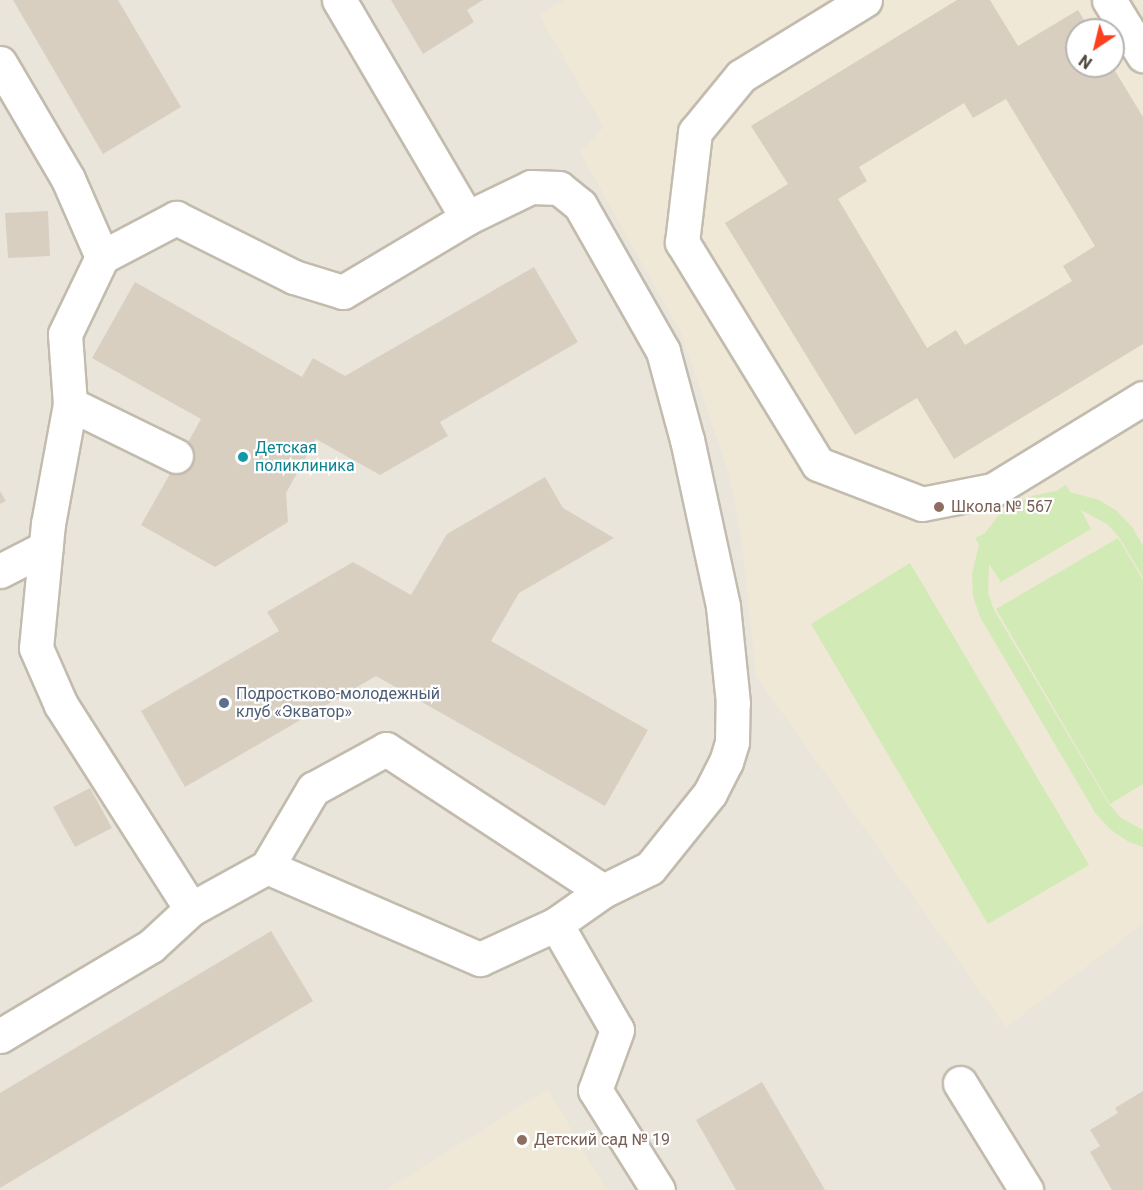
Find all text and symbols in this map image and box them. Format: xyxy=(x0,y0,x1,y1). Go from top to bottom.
north arrow xyxy=(1065,18,1125,78)
text: N xyxy=(1075,50,1096,73)
place label: Детская поликлиника xyxy=(255,438,355,476)
marker: Детская поликлиника xyxy=(236,450,250,464)
place label: Школа № 567 xyxy=(951,497,1053,517)
marker: Школа № 567 xyxy=(932,500,946,514)
place label: Подростково-молодежный клуб «Экватор» xyxy=(236,684,440,722)
marker: Подростково-молодежный клуб «Экватор» xyxy=(217,696,231,710)
place label: Детский сад № 19 xyxy=(534,1130,670,1150)
marker: Детский сад № 19 xyxy=(515,1133,529,1147)

